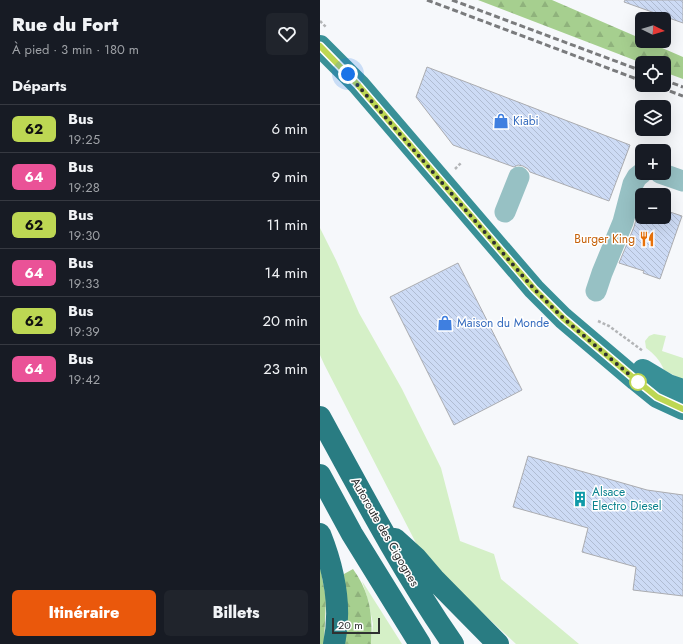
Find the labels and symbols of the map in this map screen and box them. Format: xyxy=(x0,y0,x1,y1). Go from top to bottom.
north arrow xyxy=(635,12,671,48)
your location xyxy=(338,64,358,84)
shop icon: Kiabi xyxy=(492,112,510,130)
place label: Kiabi xyxy=(513,112,539,130)
place label: Burger King xyxy=(574,230,635,248)
restaurant icon: Burger King xyxy=(638,230,656,248)
shop icon: Maison du Monde xyxy=(436,314,454,332)
place label: Maison du Monde xyxy=(457,314,549,332)
unlabelled marker xyxy=(629,373,647,391)
street label: Autoroute des Cigognes xyxy=(346,474,424,590)
place label: Alsace Electro Diesel xyxy=(592,483,661,515)
building icon: Alsace Electro Diesel xyxy=(571,490,589,508)
scale bar xyxy=(332,616,380,635)

